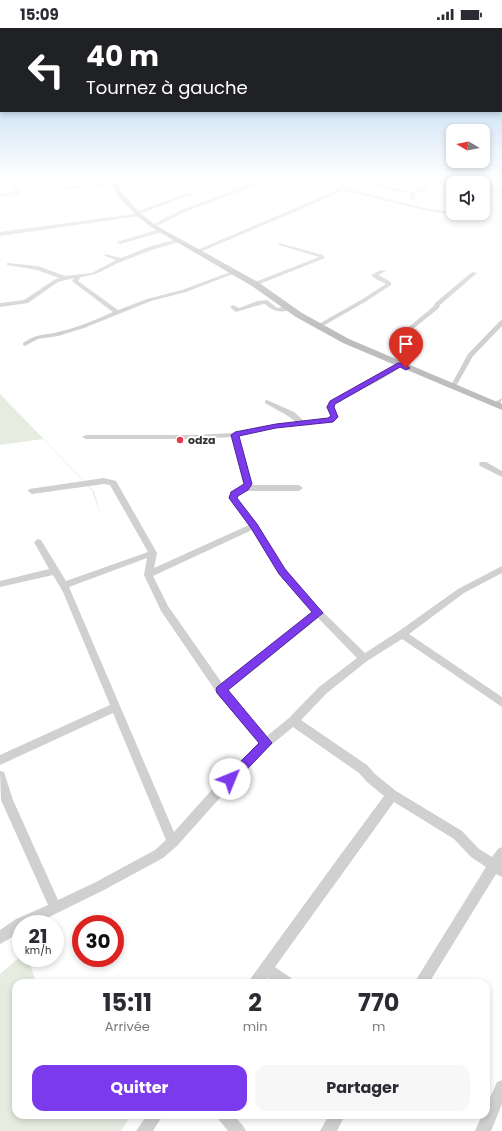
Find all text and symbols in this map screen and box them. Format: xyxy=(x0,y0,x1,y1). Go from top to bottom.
text: 15:09 xyxy=(20,4,59,25)
text: 40 m xyxy=(86,37,159,76)
icon: left xyxy=(20,44,72,96)
text: Tournez à gauche xyxy=(86,75,248,100)
north arrow xyxy=(446,124,490,168)
map controls xyxy=(446,124,490,220)
button: sound xyxy=(446,176,490,220)
pin xyxy=(389,327,423,368)
icon: arrive xyxy=(395,333,417,355)
place label: odza xyxy=(188,432,215,448)
marker: odza xyxy=(175,435,185,445)
position arrow xyxy=(209,758,251,800)
speed limit sign: 30 xyxy=(72,915,124,967)
text: 21 xyxy=(29,922,47,950)
text: km/h xyxy=(25,943,51,958)
text: 15:11 xyxy=(103,986,152,1019)
text: 2 xyxy=(248,986,262,1019)
text: 770 xyxy=(358,986,399,1019)
text: Arrivée xyxy=(105,1017,150,1036)
text: min xyxy=(243,1017,268,1036)
text: m xyxy=(372,1017,385,1036)
button: Quitter xyxy=(32,1065,247,1111)
button: Partager xyxy=(255,1065,470,1111)

